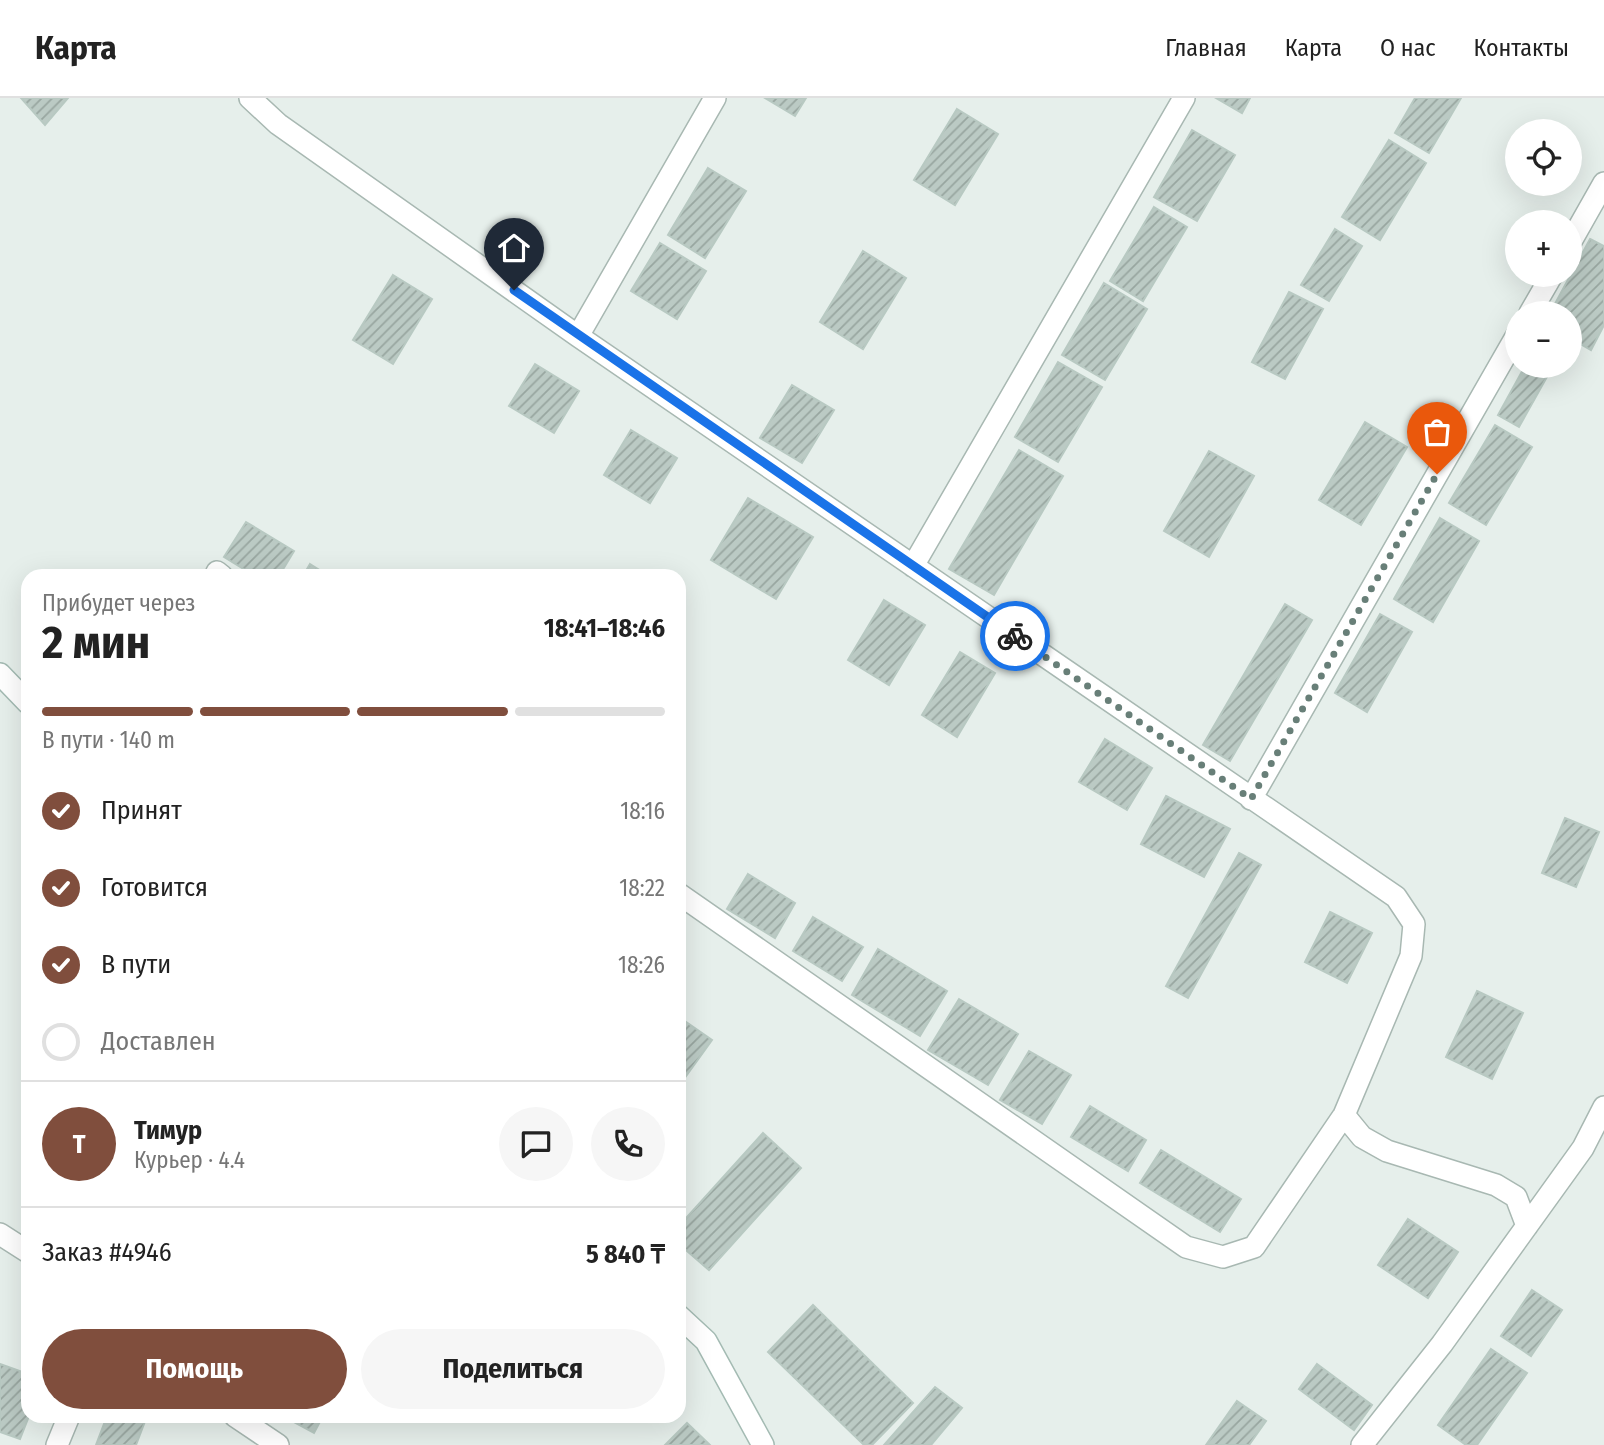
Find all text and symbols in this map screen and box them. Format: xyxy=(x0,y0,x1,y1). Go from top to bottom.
text: Карта xyxy=(35,28,117,68)
text: Главная xyxy=(1165,34,1247,62)
text: Карта xyxy=(1285,34,1342,62)
text: О нас xyxy=(1380,34,1435,62)
text: Контакты xyxy=(1473,34,1569,62)
map controls xyxy=(1505,119,1582,378)
button: locate xyxy=(1505,119,1582,196)
button: + xyxy=(1505,210,1582,287)
pin xyxy=(484,218,544,290)
icon: home xyxy=(495,229,533,267)
button: − xyxy=(1505,301,1582,378)
pin xyxy=(1407,402,1467,474)
icon: bag xyxy=(1418,413,1456,451)
text: Прибудет через xyxy=(42,589,195,617)
courier xyxy=(980,601,1050,671)
text: 18:41–18:46 xyxy=(544,613,665,644)
text: 2 мин xyxy=(42,615,150,670)
icon: bike xyxy=(996,617,1034,655)
text: В пути · 140 m xyxy=(42,726,175,754)
icon: check xyxy=(42,792,80,830)
text: Принят xyxy=(101,795,182,826)
text: 18:16 xyxy=(620,797,665,825)
icon: check xyxy=(42,869,80,907)
text: Готовится xyxy=(101,872,208,903)
text: 18:22 xyxy=(619,874,665,902)
icon: check xyxy=(42,946,80,984)
text: В пути xyxy=(101,949,171,980)
text: 18:26 xyxy=(618,951,665,979)
text: Доставлен xyxy=(101,1026,216,1057)
button: chat xyxy=(499,1107,573,1181)
button: phone xyxy=(591,1107,665,1181)
text: Тимур xyxy=(134,1115,202,1146)
text: Т xyxy=(73,1129,85,1160)
text: Курьер · 4.4 xyxy=(134,1146,245,1174)
text: Заказ #4946 xyxy=(42,1237,172,1268)
text: 5 840 ₸ xyxy=(586,1239,665,1270)
button: Помощь xyxy=(42,1329,347,1409)
button: Поделиться xyxy=(361,1329,665,1409)

